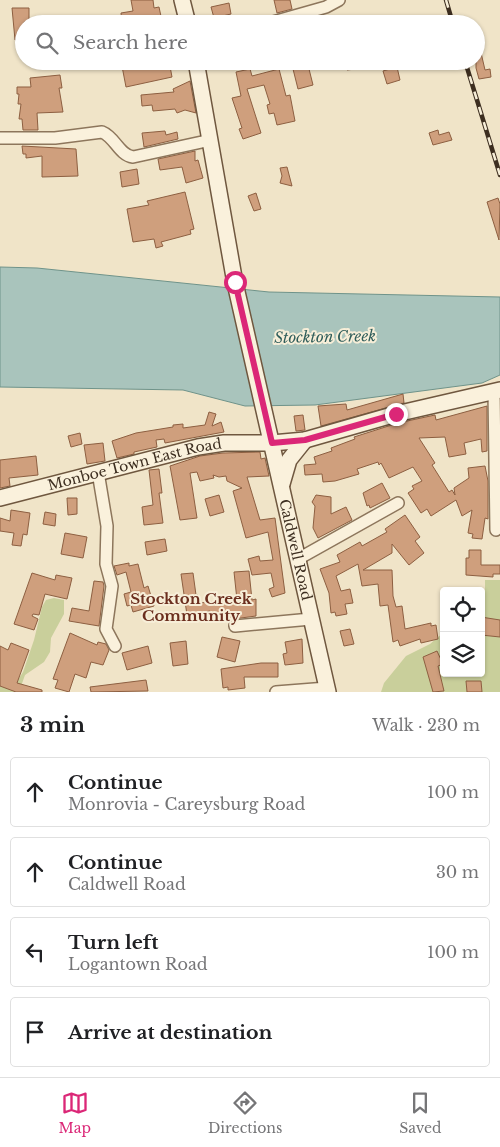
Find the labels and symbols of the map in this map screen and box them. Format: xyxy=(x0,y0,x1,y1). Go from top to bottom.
route start xyxy=(224,271,247,294)
water label: Stockton Creek xyxy=(274,326,376,347)
route end xyxy=(385,403,408,426)
street label: Monboe Town East Road xyxy=(46,434,224,494)
street label: Caldwell Road xyxy=(275,498,316,603)
district label: Stockton Creek Community xyxy=(130,589,253,625)

